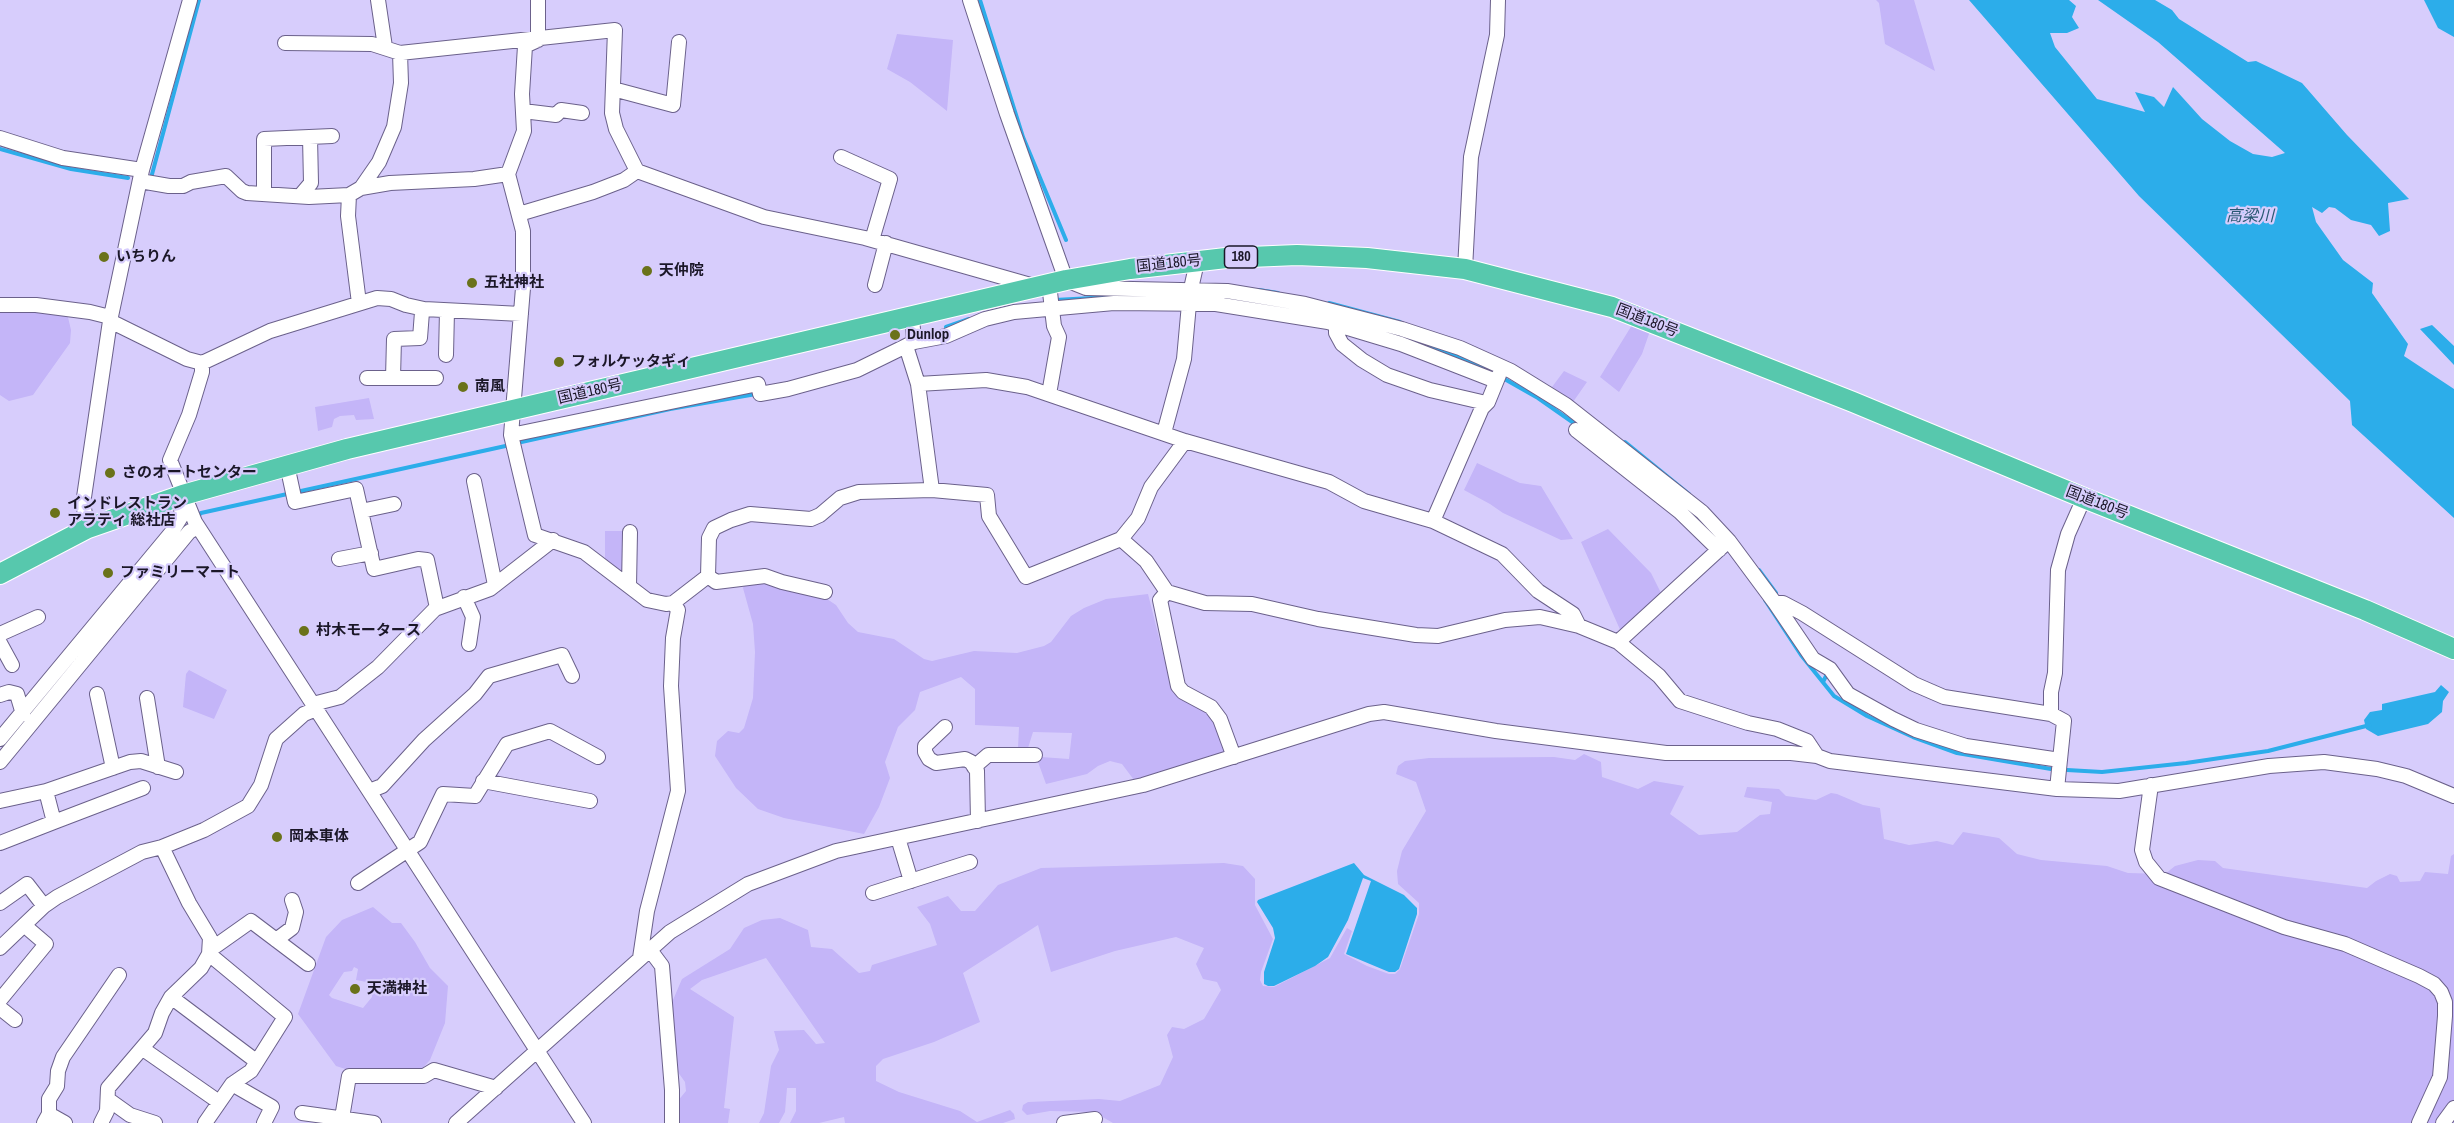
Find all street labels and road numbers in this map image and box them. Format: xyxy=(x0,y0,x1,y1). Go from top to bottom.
road number: 180 xyxy=(1224,246,1258,268)
street label: 国道180号 xyxy=(1135,252,1203,276)
street label: 国道180号 xyxy=(1613,301,1681,341)
street label: 国道180号 xyxy=(556,376,624,408)
street label: 国道180号 xyxy=(2063,483,2131,523)

